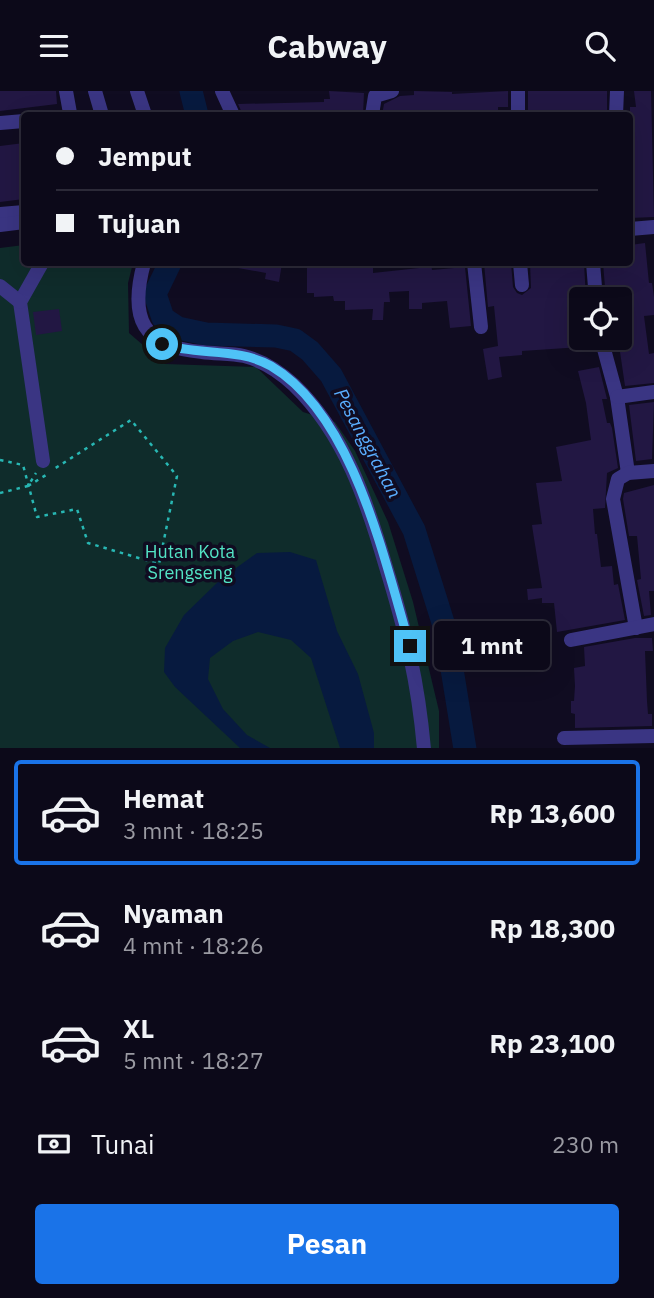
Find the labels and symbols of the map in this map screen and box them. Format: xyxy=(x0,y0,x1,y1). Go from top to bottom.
route start xyxy=(146,328,178,360)
water label: Pesanggrahan xyxy=(329,384,407,502)
park label: Hutan Kota Srengseng xyxy=(145,540,236,584)
callout: 1 mnt xyxy=(434,621,550,671)
route end xyxy=(394,630,426,662)

